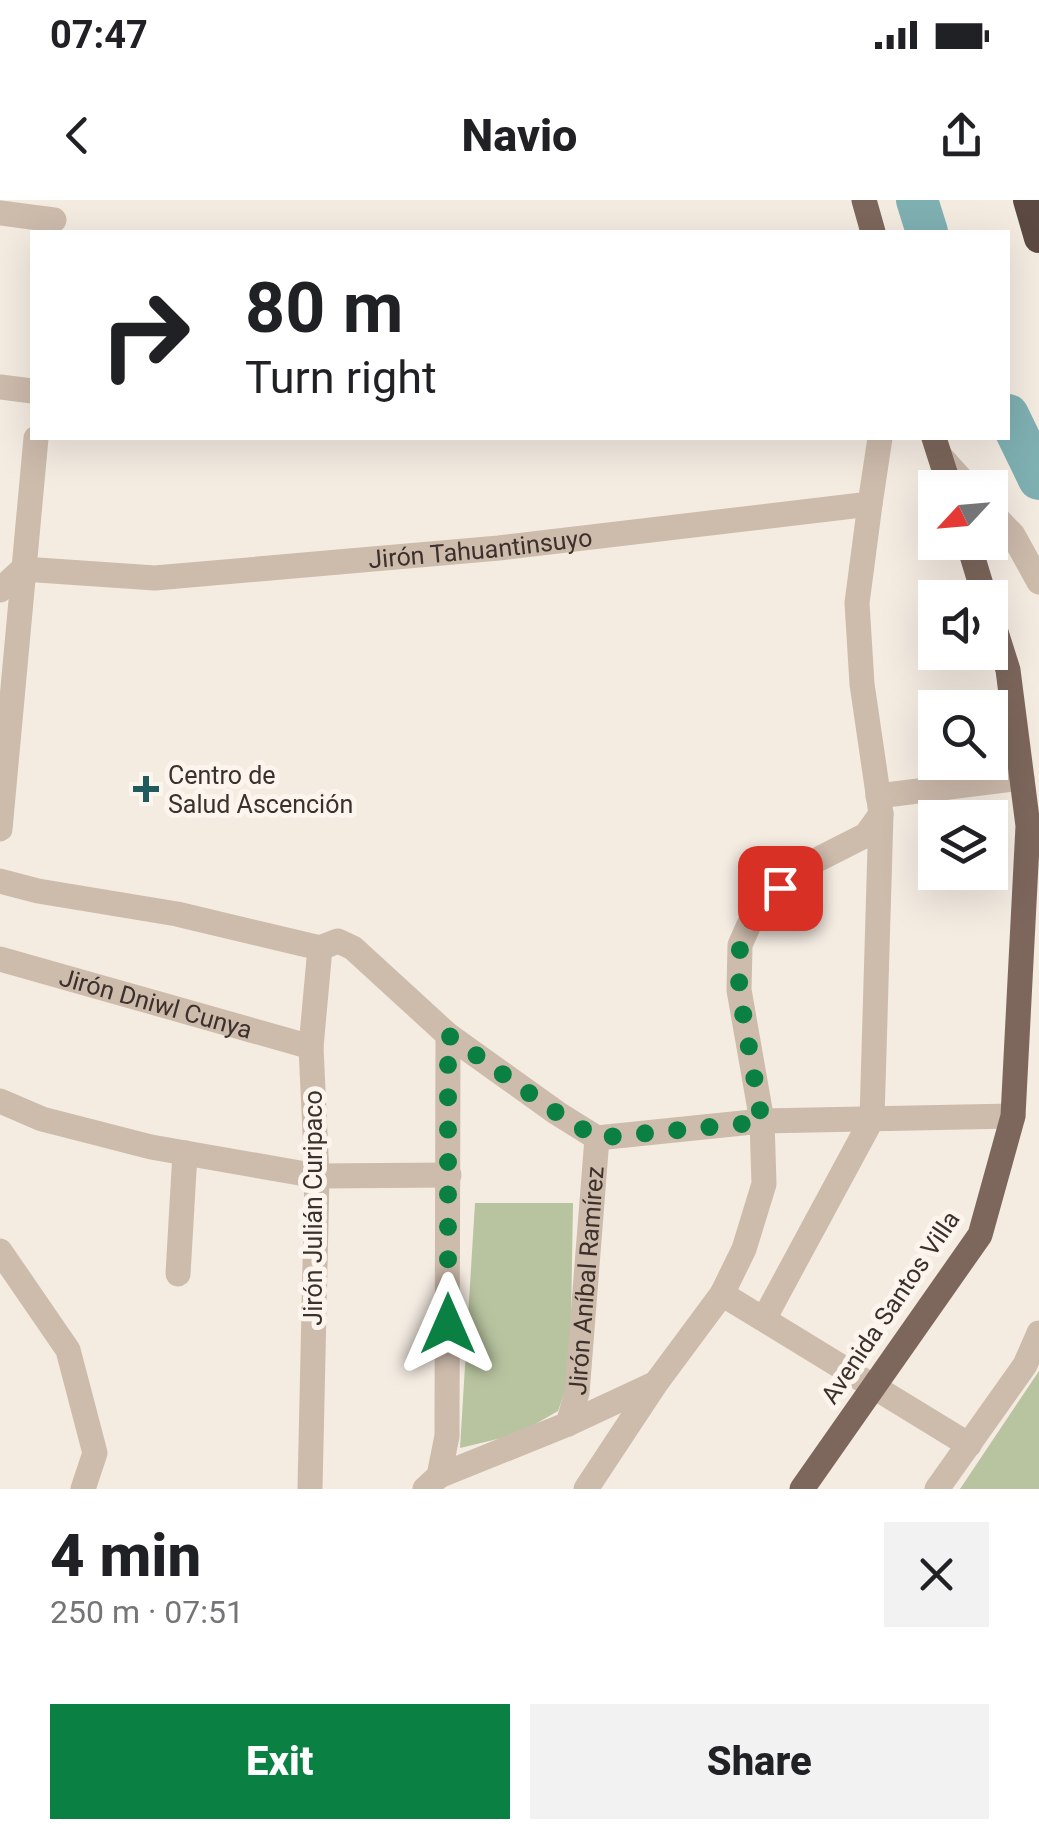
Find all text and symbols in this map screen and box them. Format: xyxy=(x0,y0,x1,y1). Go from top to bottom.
text: 07:47 xyxy=(50,13,148,57)
icon: back xyxy=(50,108,105,163)
icon: share xyxy=(934,108,989,163)
text: Navio xyxy=(462,109,577,162)
text: 80 m xyxy=(245,267,403,349)
icon: right xyxy=(80,270,210,400)
text: Turn right xyxy=(245,351,437,404)
north arrow xyxy=(918,470,1008,560)
map controls xyxy=(918,470,1008,890)
street label: Jirón Tahuantinsuyo xyxy=(367,523,594,574)
button: sound xyxy=(918,580,1008,670)
button: search xyxy=(918,690,1008,780)
place label: Centro de Salud Ascención xyxy=(168,761,353,819)
marker: Centro de Salud Ascención xyxy=(133,776,159,802)
button: layers xyxy=(918,800,1008,890)
pin xyxy=(738,846,823,931)
icon: arrive xyxy=(753,861,808,916)
street label: Jirón Dniwl Cunya xyxy=(56,963,255,1045)
street label: Jirón Julián Curipaco xyxy=(299,1090,328,1326)
street label: Jirón Aníbal Ramírez xyxy=(563,1165,610,1396)
street label: Avenida Santos Villa xyxy=(815,1205,966,1409)
position arrow xyxy=(396,1272,500,1376)
text: 4 min xyxy=(50,1520,201,1591)
button: close xyxy=(884,1522,989,1627)
text: 250 m · 07:51 xyxy=(50,1593,244,1631)
button: Exit xyxy=(50,1704,510,1819)
button: Share xyxy=(530,1704,989,1819)

